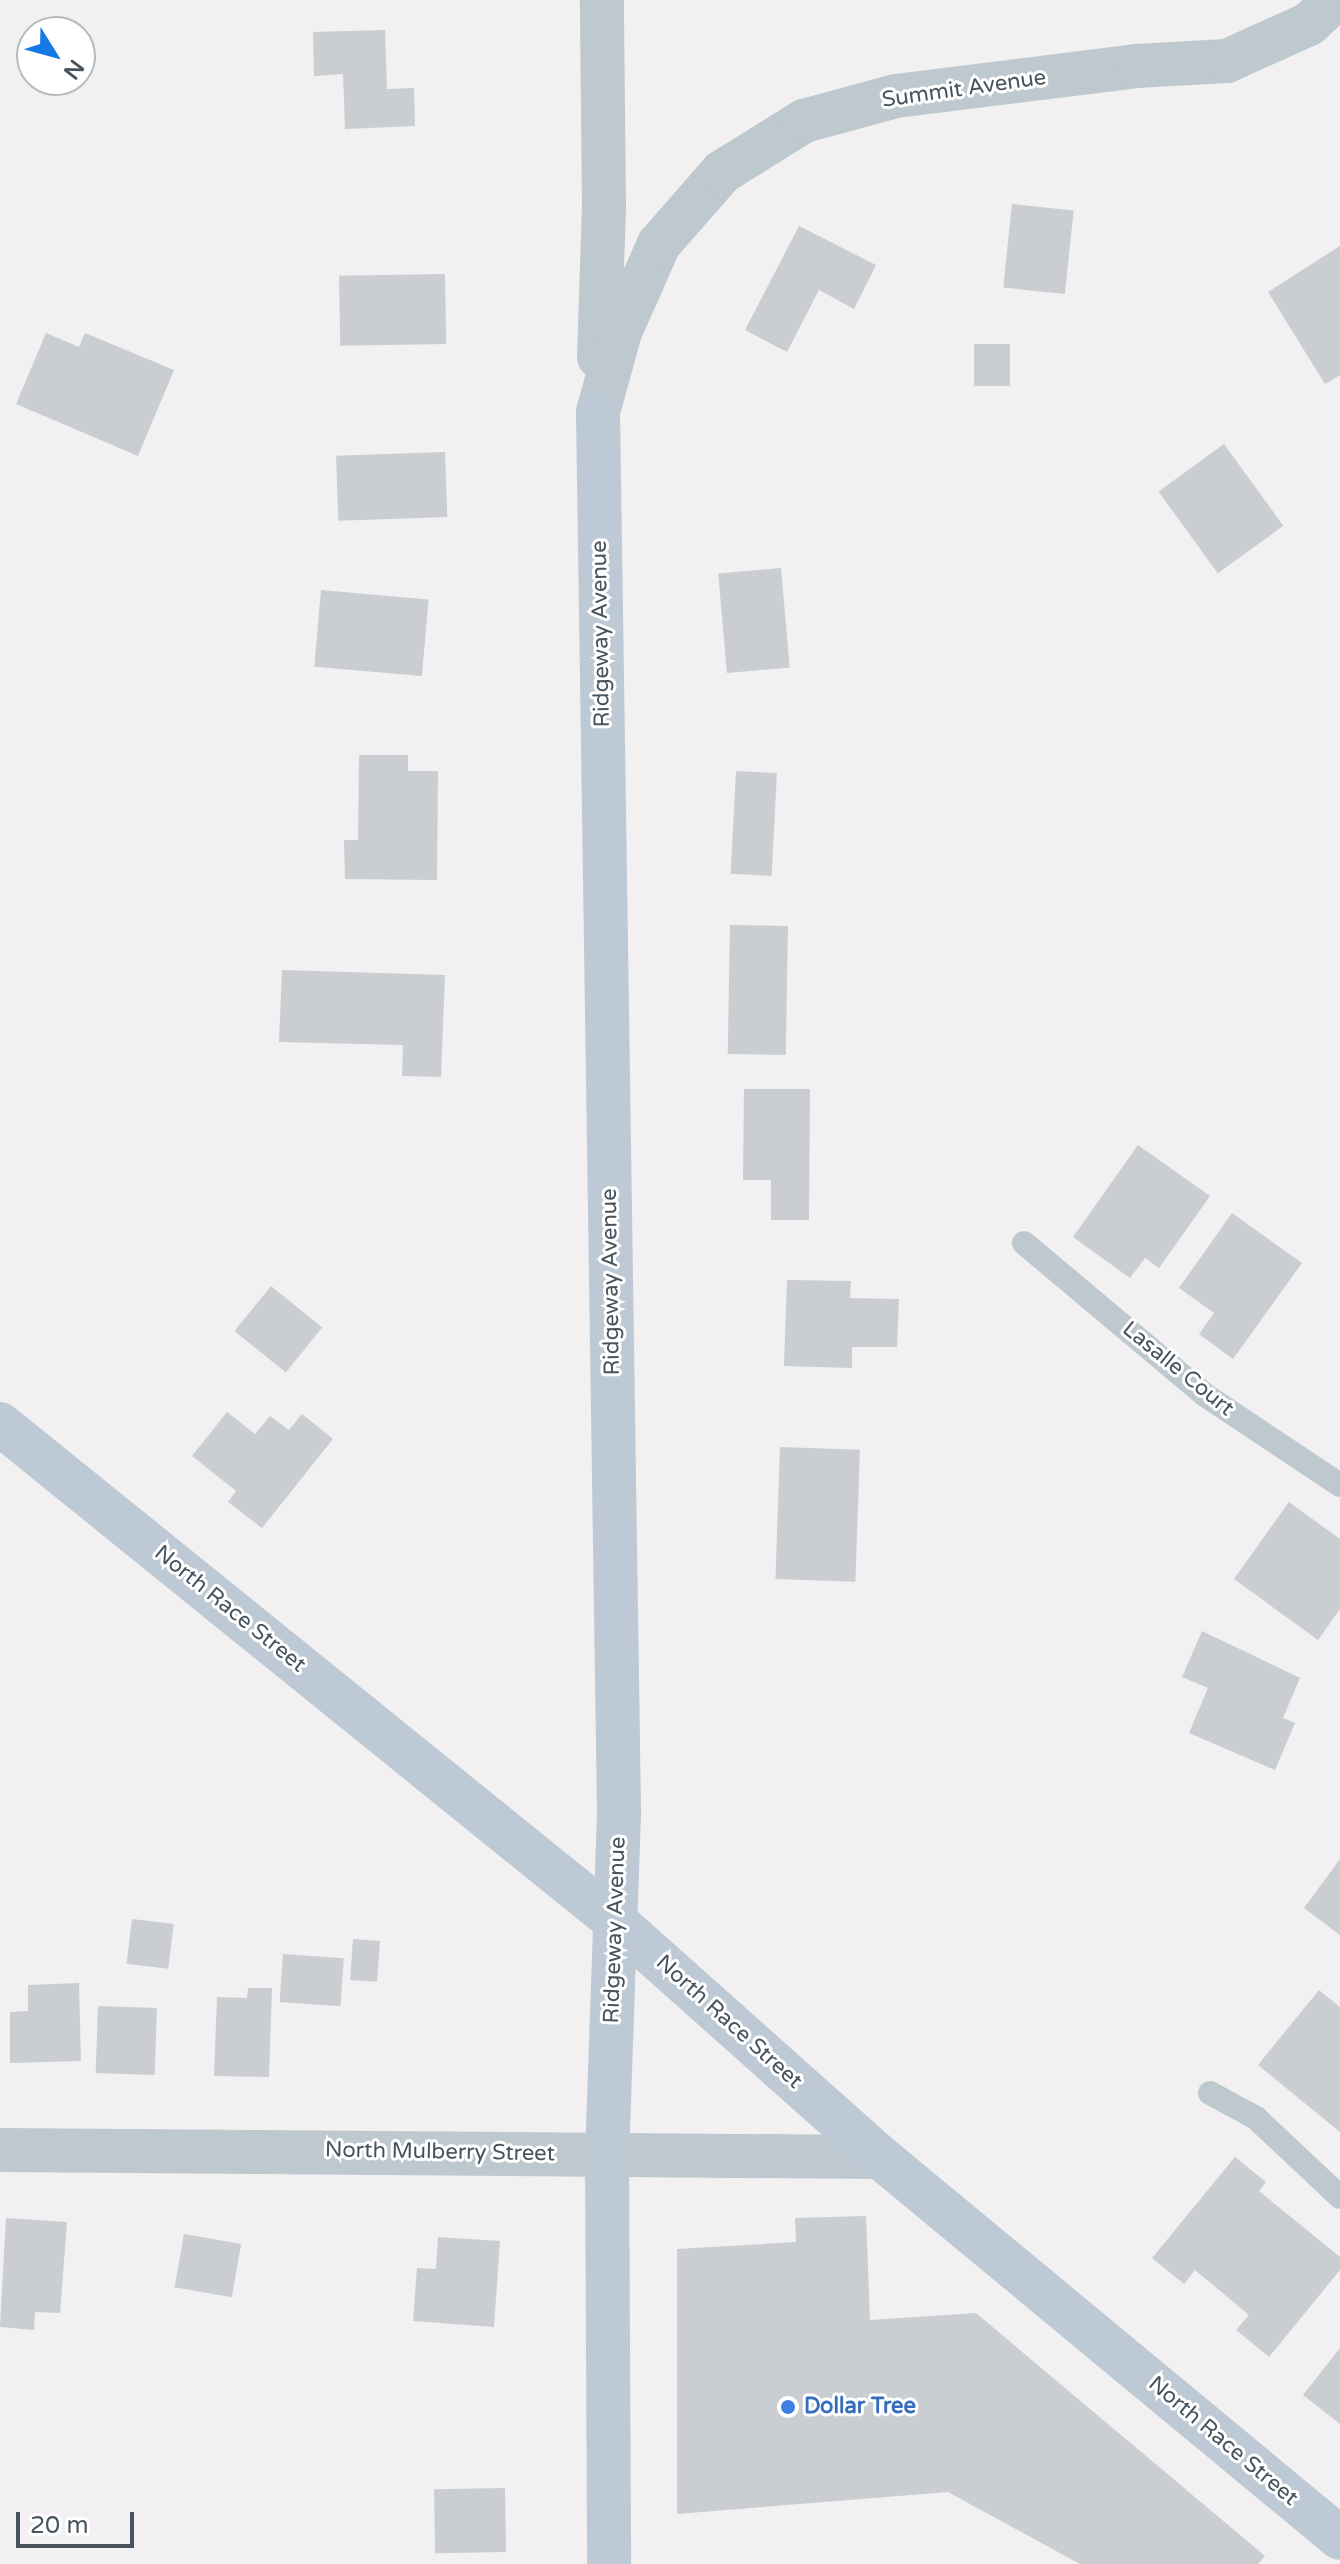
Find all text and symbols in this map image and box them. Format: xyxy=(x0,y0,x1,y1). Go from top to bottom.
north arrow xyxy=(16,16,96,96)
text: N xyxy=(58,54,89,84)
street label: Summit Avenue xyxy=(880,64,1048,114)
street label: Ridgeway Avenue xyxy=(586,540,616,728)
street label: Ridgeway Avenue xyxy=(596,1188,626,1376)
street label: Lasalle Court xyxy=(1117,1316,1239,1422)
street label: North Race Street xyxy=(149,1540,311,1678)
street label: Ridgeway Avenue xyxy=(599,1836,631,2024)
street label: North Race Street xyxy=(651,1949,807,2095)
street label: North Mulberry Street xyxy=(325,2137,555,2167)
street label: North Race Street xyxy=(1143,2371,1303,2511)
place label: Dollar Tree xyxy=(804,2394,916,2420)
marker: Dollar Tree xyxy=(779,2398,797,2416)
scale bar xyxy=(20,2496,138,2546)
text: 20 m xyxy=(30,2511,88,2540)

